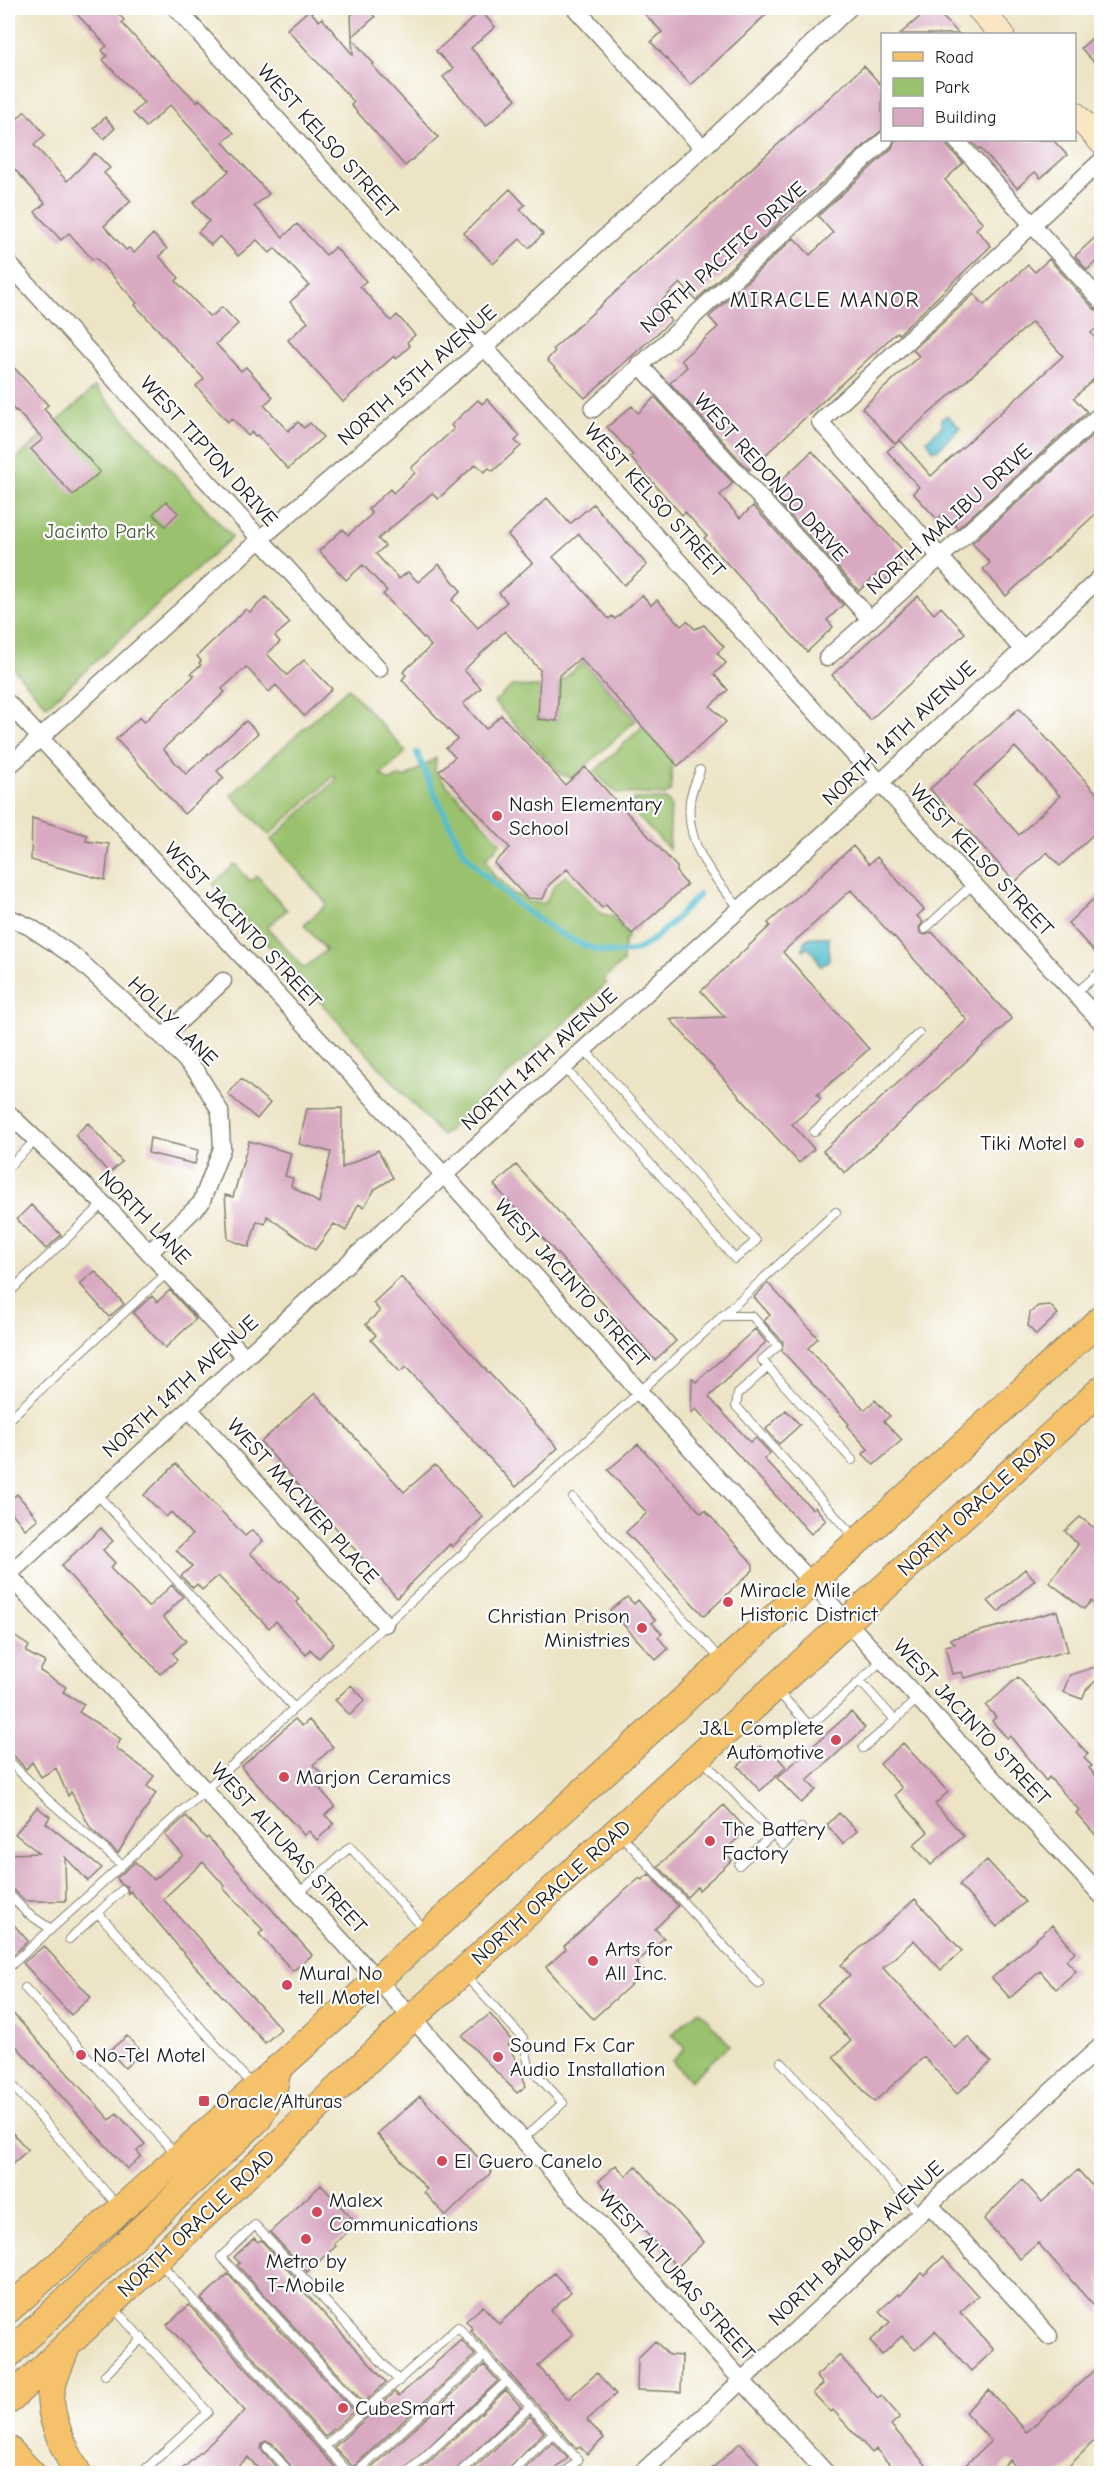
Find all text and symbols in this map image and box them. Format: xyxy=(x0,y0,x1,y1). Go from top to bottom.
legend xyxy=(881,33,1076,141)
text: Road xyxy=(935,47,974,68)
street label: WEST KELSO STREET xyxy=(253,59,403,223)
text: Park xyxy=(935,77,970,98)
text: Building xyxy=(935,107,997,128)
street label: NORTH PACIFIC DRIVE xyxy=(635,176,811,338)
district label: MIRACLE MANOR xyxy=(730,287,920,313)
street label: NORTH 15TH AVENUE xyxy=(333,300,501,450)
street label: WEST TIPTON DRIVE xyxy=(135,371,283,531)
street label: WEST REDONDO DRIVE xyxy=(689,388,853,566)
street label: WEST KELSO STREET xyxy=(580,418,730,582)
street label: NORTH MALIBU DRIVE xyxy=(861,439,1037,599)
park label: Jacinto Park xyxy=(45,519,155,543)
street label: NORTH 14TH AVENUE xyxy=(817,656,981,810)
street label: WEST KELSO STREET xyxy=(905,779,1059,941)
place label: Nash Elementary School xyxy=(509,792,663,840)
marker: Nash Elementary School xyxy=(490,809,504,823)
street label: WEST JACINTO STREET xyxy=(160,837,326,1013)
street label: HOLLY LANE xyxy=(123,971,223,1071)
street label: NORTH 14TH AVENUE xyxy=(456,983,622,1135)
place label: Tiki Motel xyxy=(980,1131,1067,1155)
marker: Tiki Motel xyxy=(1072,1136,1086,1150)
street label: NORTH LANE xyxy=(94,1165,196,1269)
street label: WEST JACINTO STREET xyxy=(490,1194,654,1372)
street label: NORTH 14TH AVENUE xyxy=(97,1310,263,1462)
street label: WEST MACIVER PLACE xyxy=(222,1413,384,1589)
street label: NORTH ORACLE ROAD xyxy=(893,1425,1061,1581)
place label: Miracle Mile Historic District xyxy=(740,1578,878,1626)
marker: Miracle Mile Historic District xyxy=(721,1595,735,1609)
place label: Christian Prison Ministries xyxy=(488,1604,630,1652)
marker: Christian Prison Ministries xyxy=(635,1621,649,1635)
street label: WEST JACINTO STREET xyxy=(889,1634,1055,1810)
place label: J&L Complete Automotive xyxy=(700,1716,824,1764)
marker: J&L Complete Automotive xyxy=(829,1733,843,1747)
street label: WEST ALTURAS STREET xyxy=(206,1758,372,1938)
place label: Marjon Ceramics xyxy=(296,1765,451,1789)
marker: Marjon Ceramics xyxy=(277,1770,291,1784)
street label: NORTH ORACLE ROAD xyxy=(467,1814,635,1970)
place label: The Battery Factory xyxy=(722,1817,826,1865)
marker: The Battery Factory xyxy=(703,1834,717,1848)
place label: Arts for All Inc. xyxy=(605,1937,673,1985)
marker: Arts for All Inc. xyxy=(586,1954,600,1968)
place label: Mural No tell Motel xyxy=(298,1961,383,2009)
marker: Mural No tell Motel xyxy=(280,1978,294,1992)
place label: Sound Fx Car Audio Installation xyxy=(510,2033,665,2081)
place label: No-Tel Motel xyxy=(93,2043,206,2067)
marker: No-Tel Motel xyxy=(74,2048,88,2062)
marker: Sound Fx Car Audio Installation xyxy=(491,2050,505,2064)
place label: Oracle/Alturas xyxy=(216,2089,342,2113)
marker: Oracle/Alturas xyxy=(197,2094,211,2108)
street label: NORTH ORACLE ROAD xyxy=(113,2144,279,2302)
place label: El Guero Canelo xyxy=(454,2149,602,2173)
marker: El Guero Canelo xyxy=(435,2154,449,2168)
street label: NORTH BALBOA AVENUE xyxy=(763,2156,949,2330)
street label: WEST ALTURAS STREET xyxy=(594,2185,760,2365)
place label: Malex Communications xyxy=(329,2188,478,2236)
marker: Malex Communications xyxy=(310,2205,324,2219)
marker: Metro by T-Mobile xyxy=(299,2232,313,2246)
place label: Metro by T-Mobile xyxy=(266,2249,347,2297)
place label: CubeSmart xyxy=(355,2396,456,2420)
marker: CubeSmart xyxy=(336,2401,350,2415)

